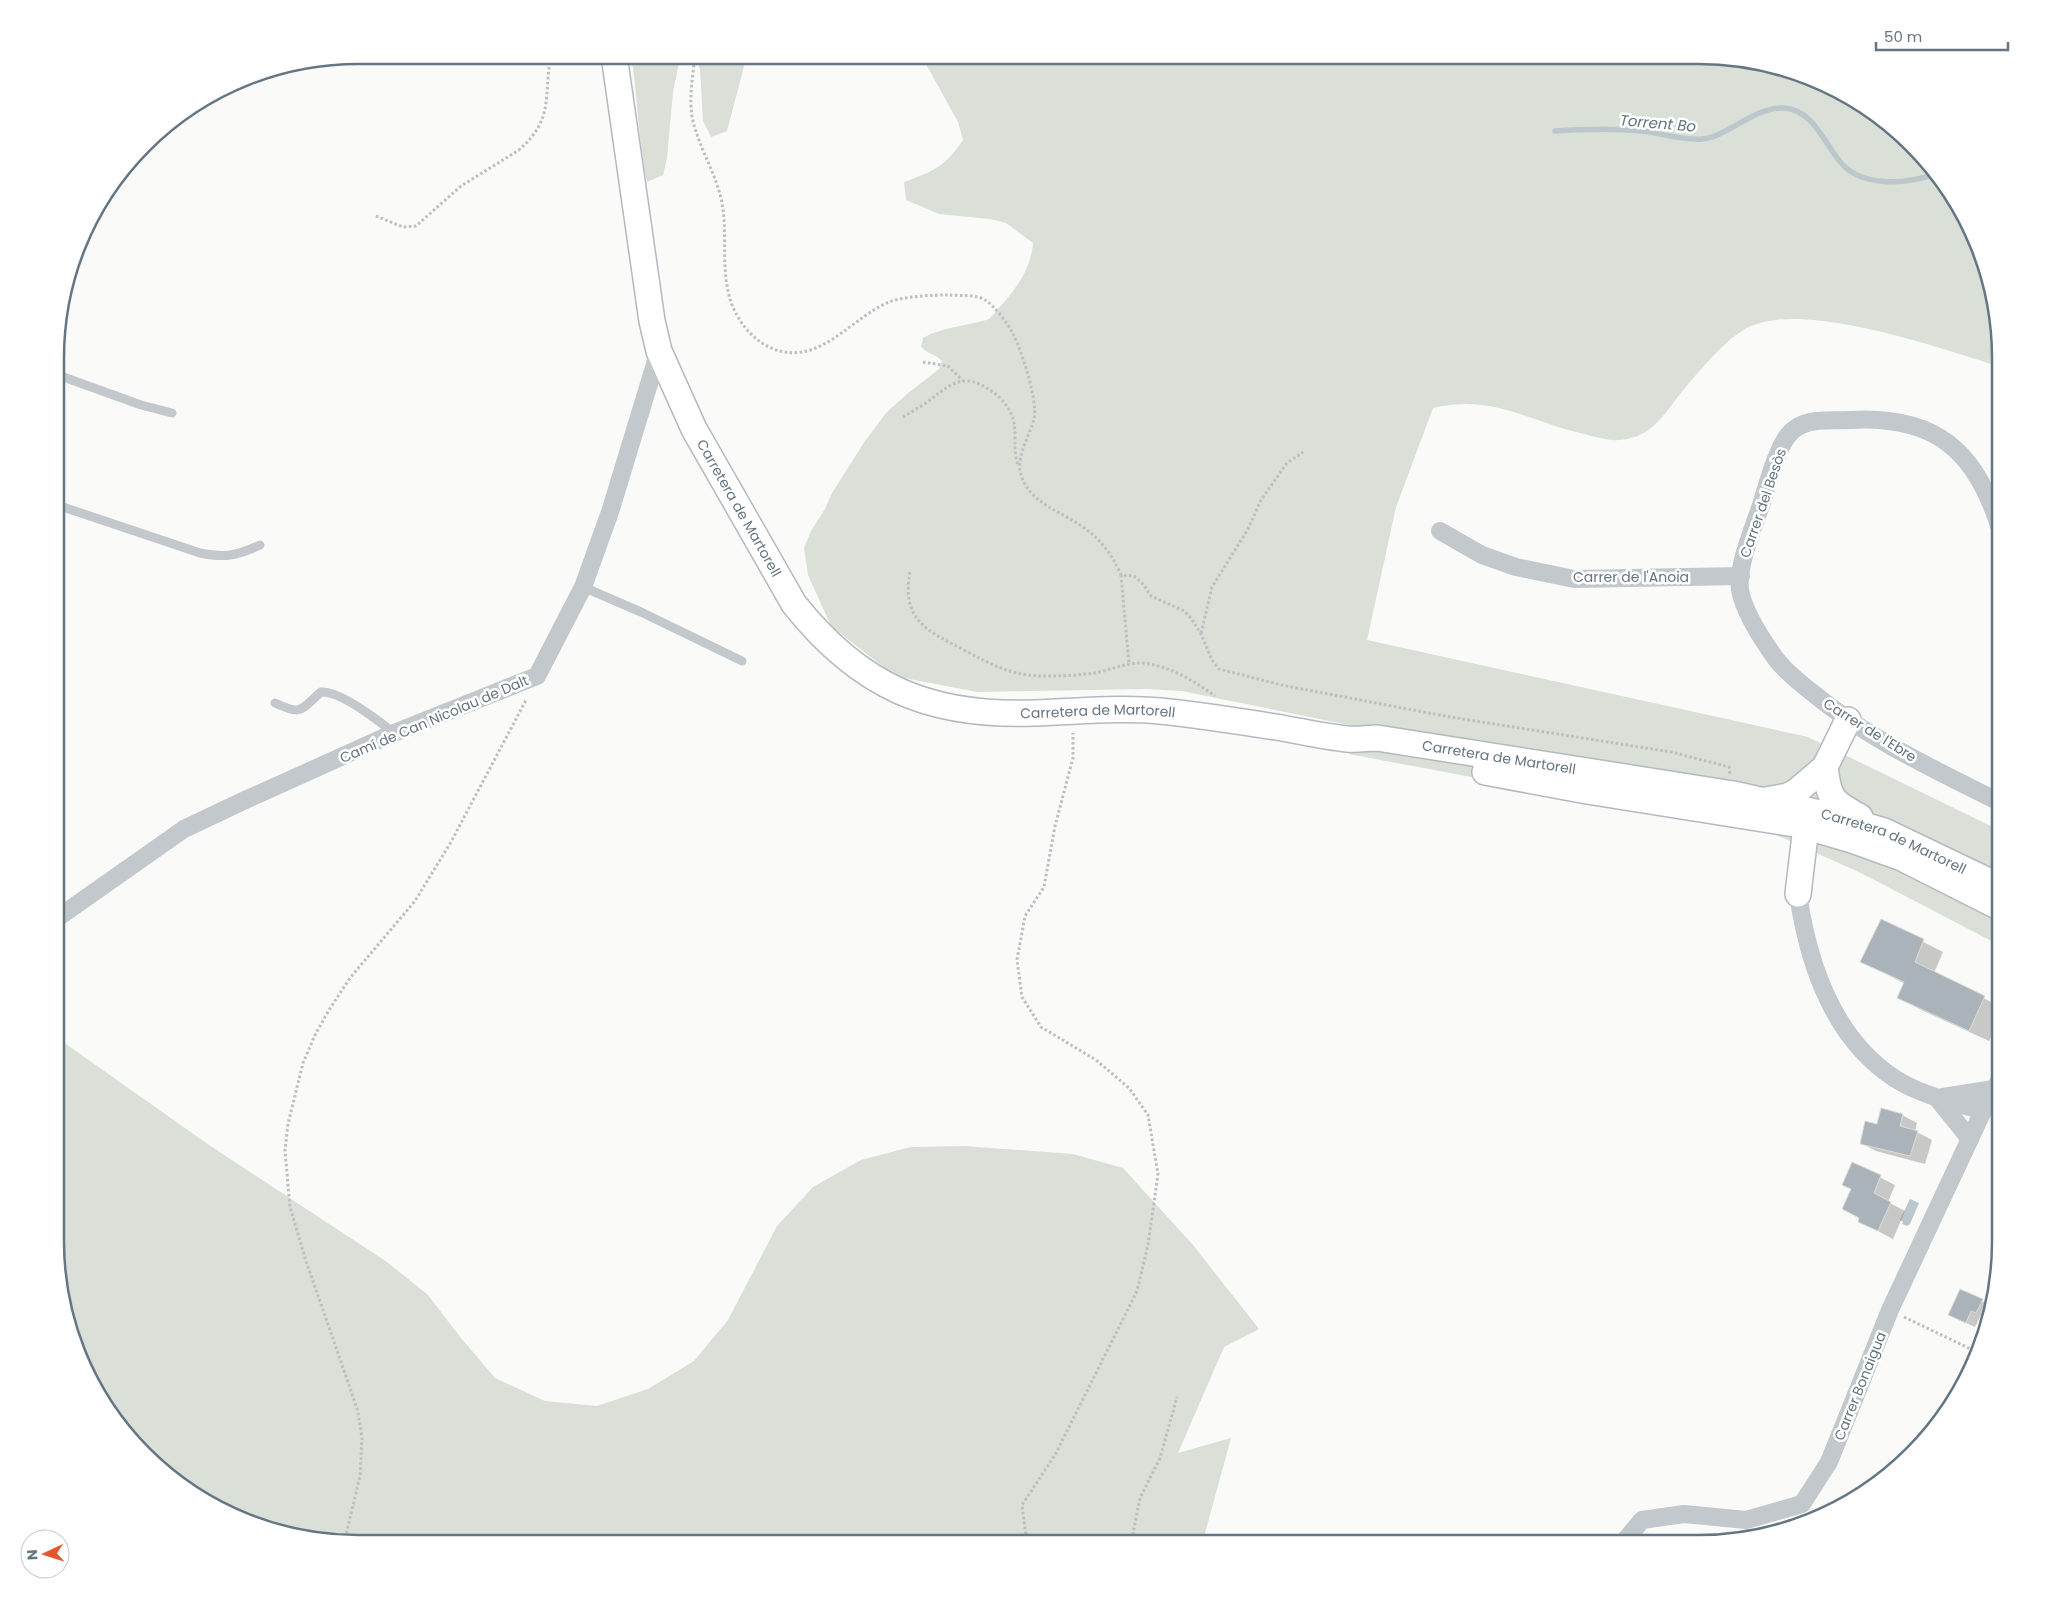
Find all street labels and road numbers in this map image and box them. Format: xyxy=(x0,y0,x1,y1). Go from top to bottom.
street label: Carretera de Martorell xyxy=(692,436,786,580)
street label: Carrer del Besòs xyxy=(1735,446,1791,560)
street label: Carrer de l'Anoia xyxy=(1573,567,1689,587)
street label: Camí de Can Nicolau de Dalt xyxy=(337,670,531,768)
street label: Carrer de l'Ebre xyxy=(1820,693,1921,767)
street label: Carretera de Martorell xyxy=(1020,699,1176,723)
street label: Carretera de Martorell xyxy=(1421,735,1577,779)
street label: Carretera de Martorell xyxy=(1819,804,1970,879)
street label: Carrer Bonaigua xyxy=(1829,1329,1891,1443)

